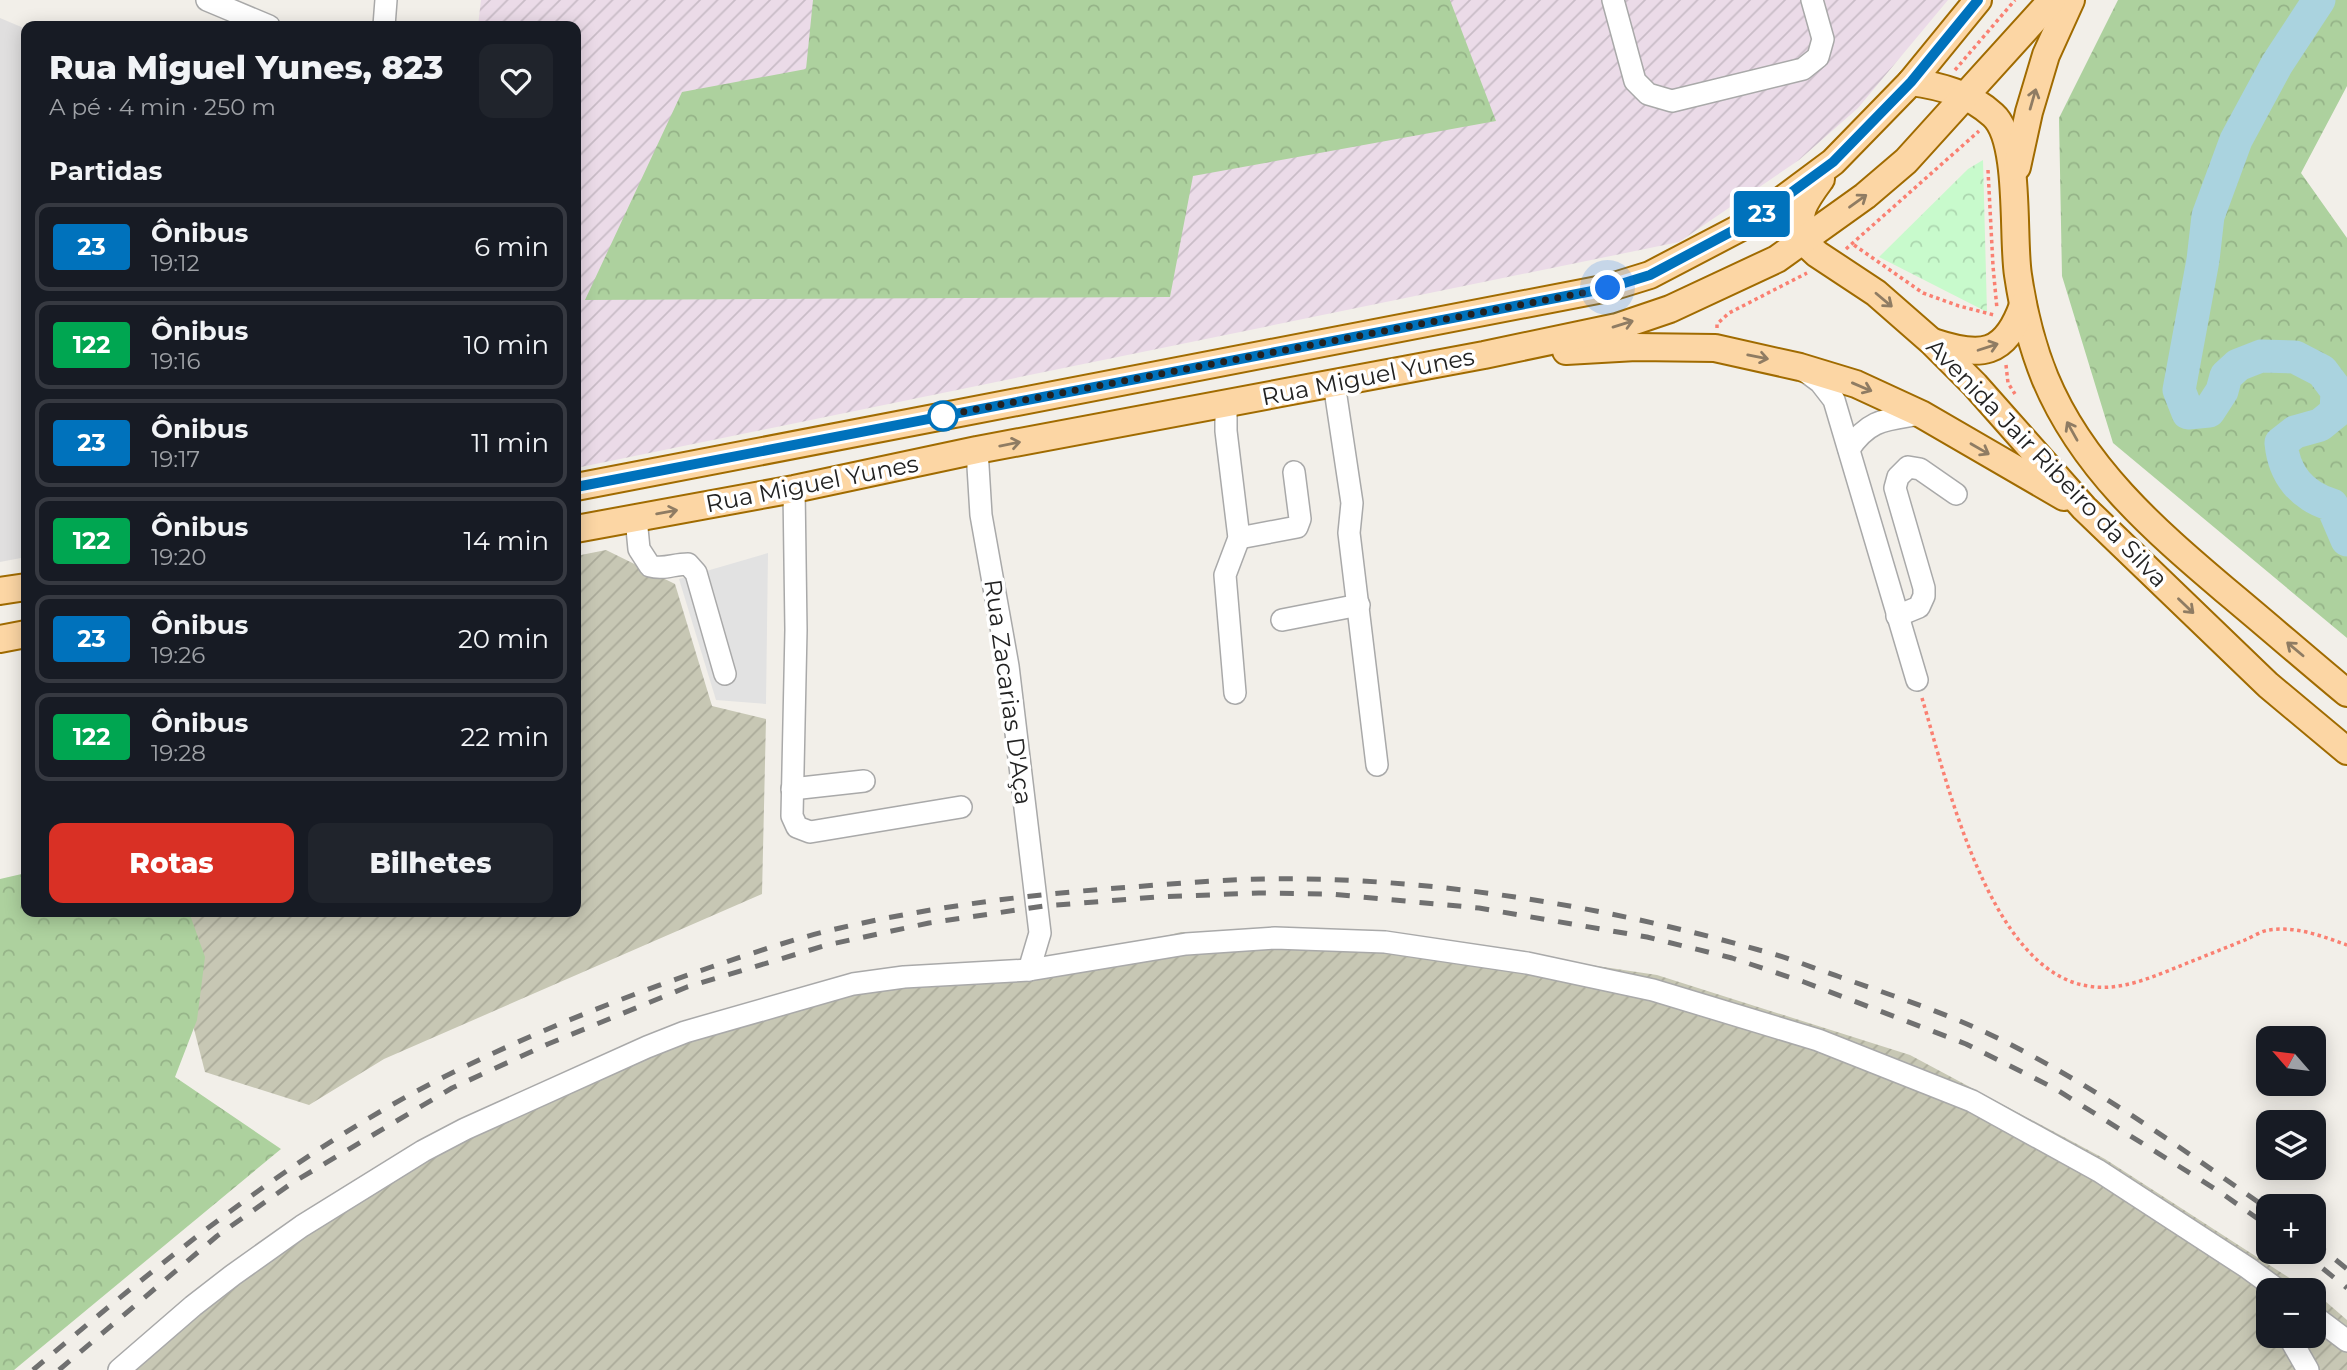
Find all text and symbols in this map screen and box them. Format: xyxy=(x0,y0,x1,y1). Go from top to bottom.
button: heart xyxy=(479,44,553,118)
text: Rua Miguel Yunes, 823 xyxy=(49,47,443,87)
one-way arrow xyxy=(2027,88,2040,110)
text: A pé · 4 min · 250 m xyxy=(49,93,276,121)
text: Partidas xyxy=(49,155,162,187)
line badge: 23 xyxy=(1730,191,1794,237)
one-way arrow xyxy=(1848,194,1867,208)
text: 23 xyxy=(1748,199,1776,228)
text: Ônibus xyxy=(151,217,248,249)
text: 6 min xyxy=(474,231,549,263)
text: 23 xyxy=(77,232,106,261)
text: 19:12 xyxy=(151,249,200,277)
your location xyxy=(1590,270,1625,305)
one-way arrow xyxy=(1875,292,1893,308)
text: Ônibus xyxy=(151,315,248,347)
one-way arrow xyxy=(1611,317,1633,330)
text: 10 min xyxy=(463,329,549,361)
text: 122 xyxy=(73,330,110,359)
street label: Avenida Jair Ribeiro da Silva xyxy=(1921,332,2174,593)
one-way arrow xyxy=(1977,340,1999,353)
street label: Rua Miguel Yunes xyxy=(1259,342,1477,411)
text: 19:16 xyxy=(151,347,201,375)
one-way arrow xyxy=(1746,351,1769,365)
one-way arrow xyxy=(1851,381,1872,394)
unlabelled marker xyxy=(928,401,958,431)
text: Ônibus xyxy=(151,413,248,445)
one-way arrow xyxy=(2065,422,2079,442)
text: 11 min xyxy=(471,427,549,459)
text: 23 xyxy=(77,428,106,457)
one-way arrow xyxy=(998,437,1021,450)
one-way arrow xyxy=(1969,442,1989,456)
text: 19:17 xyxy=(151,445,200,473)
street label: Rua Miguel Yunes xyxy=(703,449,921,518)
one-way arrow xyxy=(655,505,678,518)
text: Ônibus xyxy=(151,511,248,543)
text: 14 min xyxy=(463,525,549,557)
text: 122 xyxy=(73,526,110,555)
text: 19:20 xyxy=(151,543,206,571)
street label: Rua Zacarias D'Aça xyxy=(978,577,1039,807)
one-way arrow xyxy=(2177,598,2194,615)
text: Ônibus xyxy=(151,609,248,641)
text: 20 min xyxy=(458,623,549,655)
text: 23 xyxy=(77,624,106,653)
text: 19:26 xyxy=(151,641,205,669)
one-way arrow xyxy=(2286,641,2304,657)
text: Ônibus xyxy=(151,707,248,739)
text: 22 min xyxy=(460,721,549,753)
text: 122 xyxy=(73,722,110,751)
text: 19:28 xyxy=(151,739,206,767)
button: Rotas xyxy=(49,823,294,903)
button: Bilhetes xyxy=(308,823,553,903)
north arrow xyxy=(2256,1026,2326,1096)
map controls xyxy=(2256,1026,2326,1348)
button: layers xyxy=(2256,1110,2326,1180)
button: + xyxy=(2256,1194,2326,1264)
button: − xyxy=(2256,1278,2326,1348)

